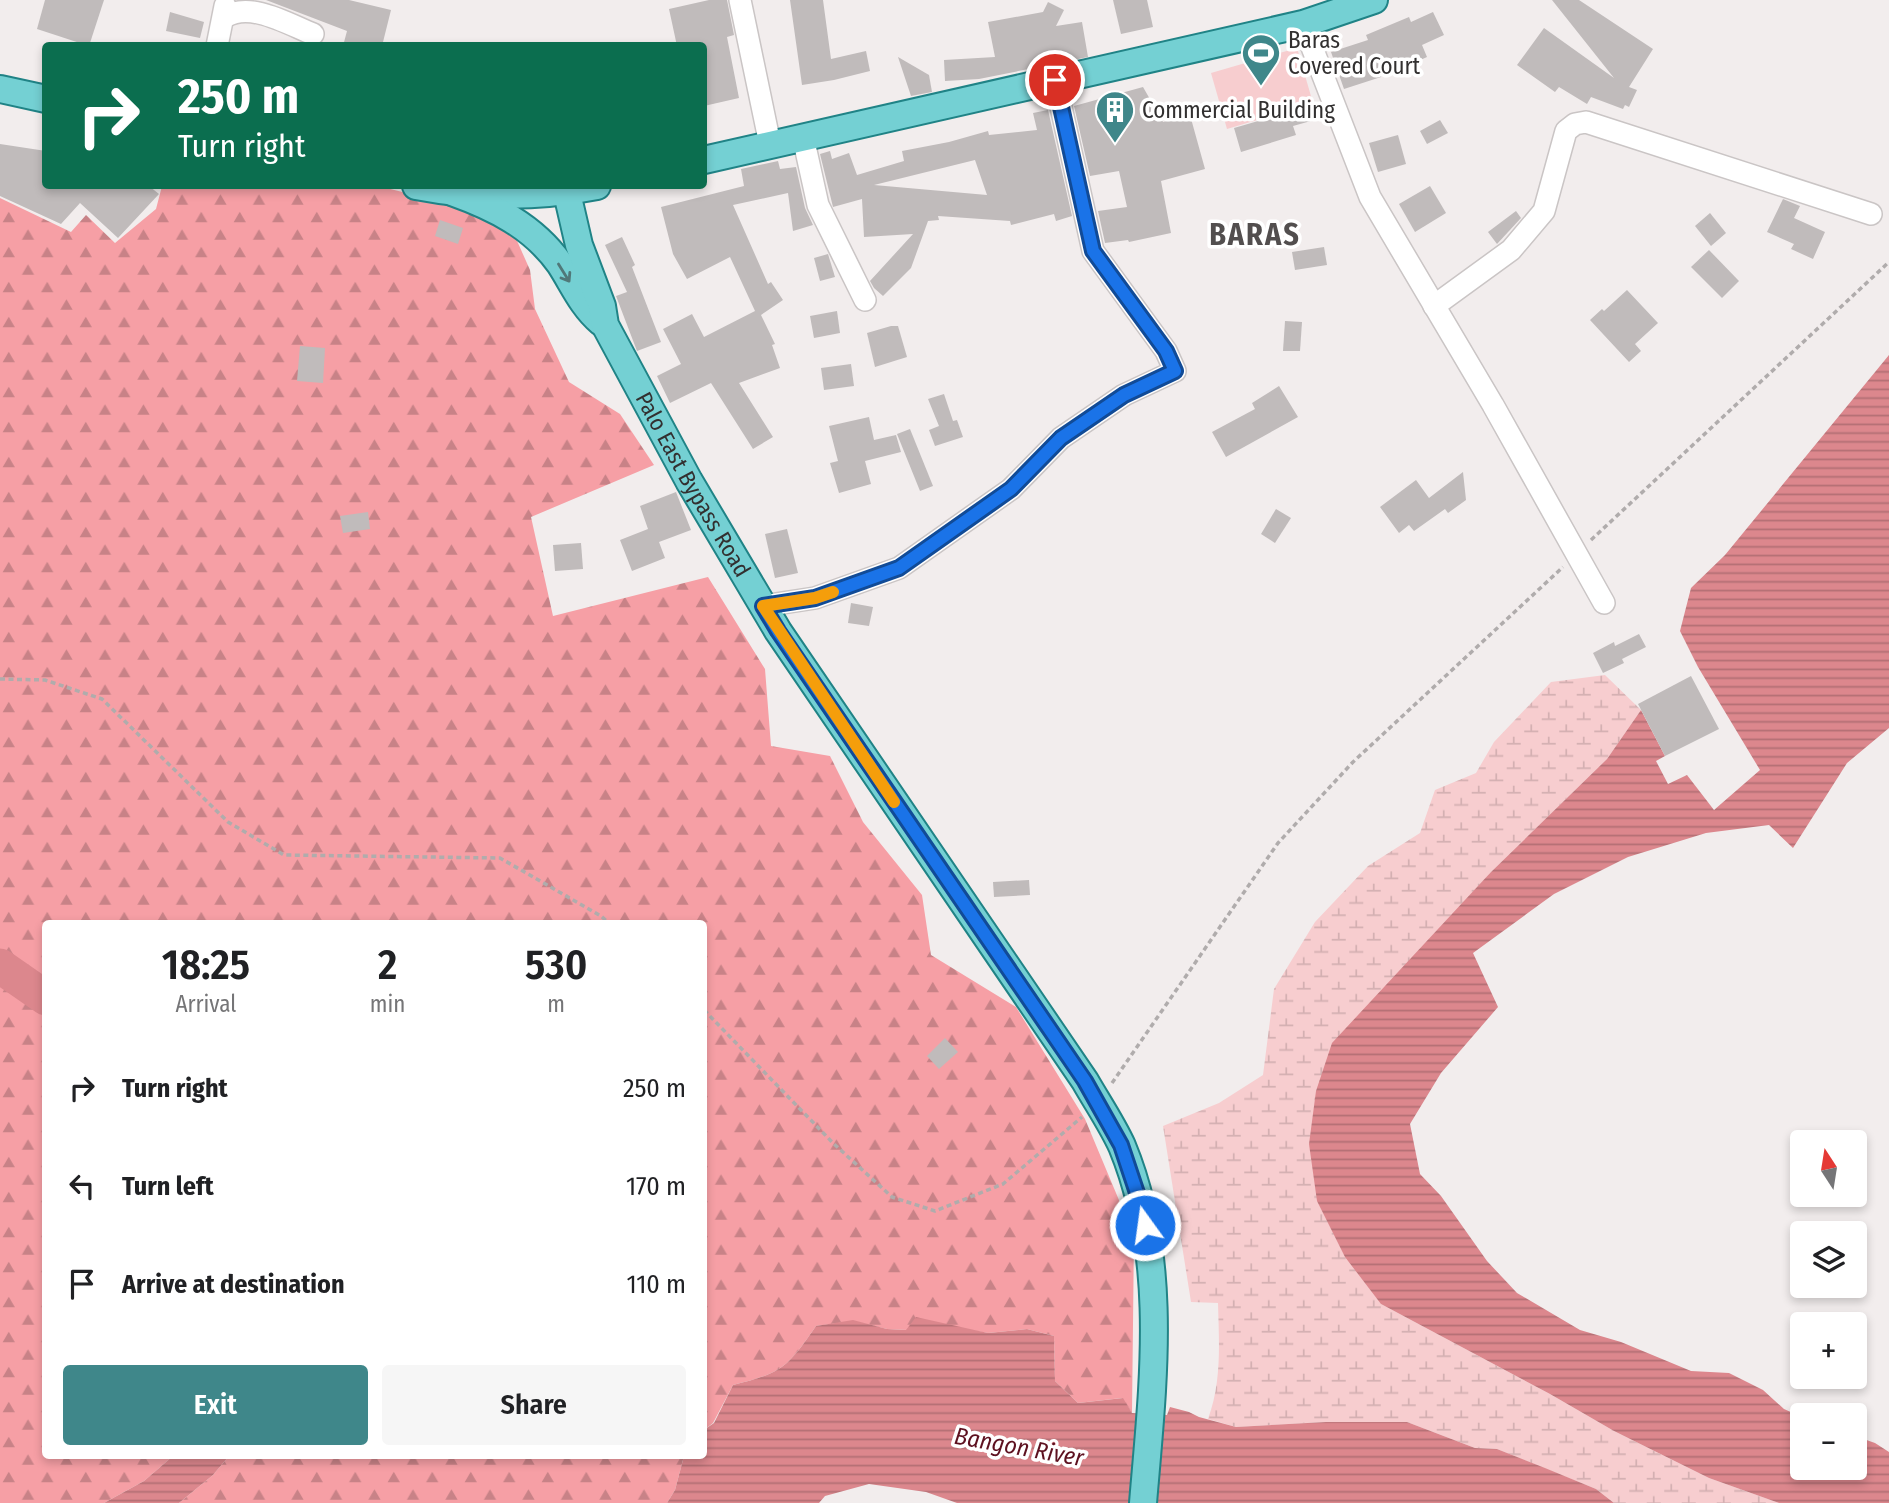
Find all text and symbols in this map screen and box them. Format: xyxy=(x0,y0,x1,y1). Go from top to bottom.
place label: Baras Covered Court xyxy=(1288,26,1421,80)
sports icon: Baras Covered Court xyxy=(1240,32,1282,87)
pin xyxy=(1025,50,1085,110)
icon: arrive xyxy=(1036,61,1074,99)
text: 250 m xyxy=(178,67,299,126)
icon: right xyxy=(63,70,154,161)
building icon: Commercial Building xyxy=(1094,89,1136,144)
place label: Commercial Building xyxy=(1142,96,1335,124)
text: Turn right xyxy=(178,127,305,165)
district label: BARAS xyxy=(1209,217,1301,253)
one-way arrow xyxy=(558,262,572,282)
street label: Palo East Bypass Road xyxy=(630,387,757,582)
text: 18:25 xyxy=(162,940,250,990)
text: 2 xyxy=(378,940,397,990)
text: 530 xyxy=(525,940,587,990)
text: Arrival xyxy=(175,990,236,1018)
text: min xyxy=(370,990,405,1018)
text: m xyxy=(547,990,565,1018)
icon: right xyxy=(63,1069,101,1107)
text: Turn right xyxy=(122,1073,228,1104)
text: 250 m xyxy=(623,1073,686,1104)
north arrow xyxy=(1790,1130,1867,1208)
map controls xyxy=(1790,1130,1867,1480)
icon: left xyxy=(63,1167,101,1205)
text: Turn left xyxy=(122,1171,214,1202)
text: 170 m xyxy=(626,1171,686,1202)
position arrow xyxy=(1108,1188,1182,1262)
button: layers xyxy=(1790,1221,1867,1298)
icon: arrive xyxy=(63,1265,101,1303)
text: Arrive at destination xyxy=(122,1269,345,1300)
text: 110 m xyxy=(626,1269,686,1300)
button: + xyxy=(1790,1312,1867,1389)
button: Exit xyxy=(63,1365,368,1445)
button: Share xyxy=(382,1365,686,1445)
button: − xyxy=(1790,1403,1867,1480)
water label: Bangon River xyxy=(952,1422,1086,1472)

